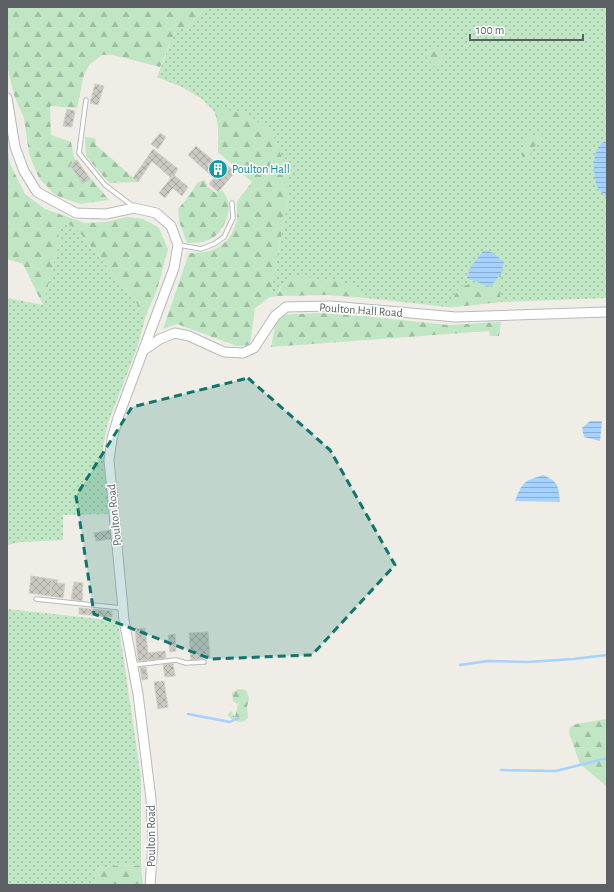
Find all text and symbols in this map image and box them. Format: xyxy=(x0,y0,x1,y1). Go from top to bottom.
scale bar xyxy=(470,16,583,42)
text: 100 m xyxy=(476,24,504,36)
building icon: Poulton Hall xyxy=(207,158,229,180)
place label: Poulton Hall xyxy=(232,163,290,175)
street label: Poulton Hall Road xyxy=(319,301,403,319)
street label: Poulton Road xyxy=(105,483,123,547)
street label: Poulton Road xyxy=(145,805,157,867)

